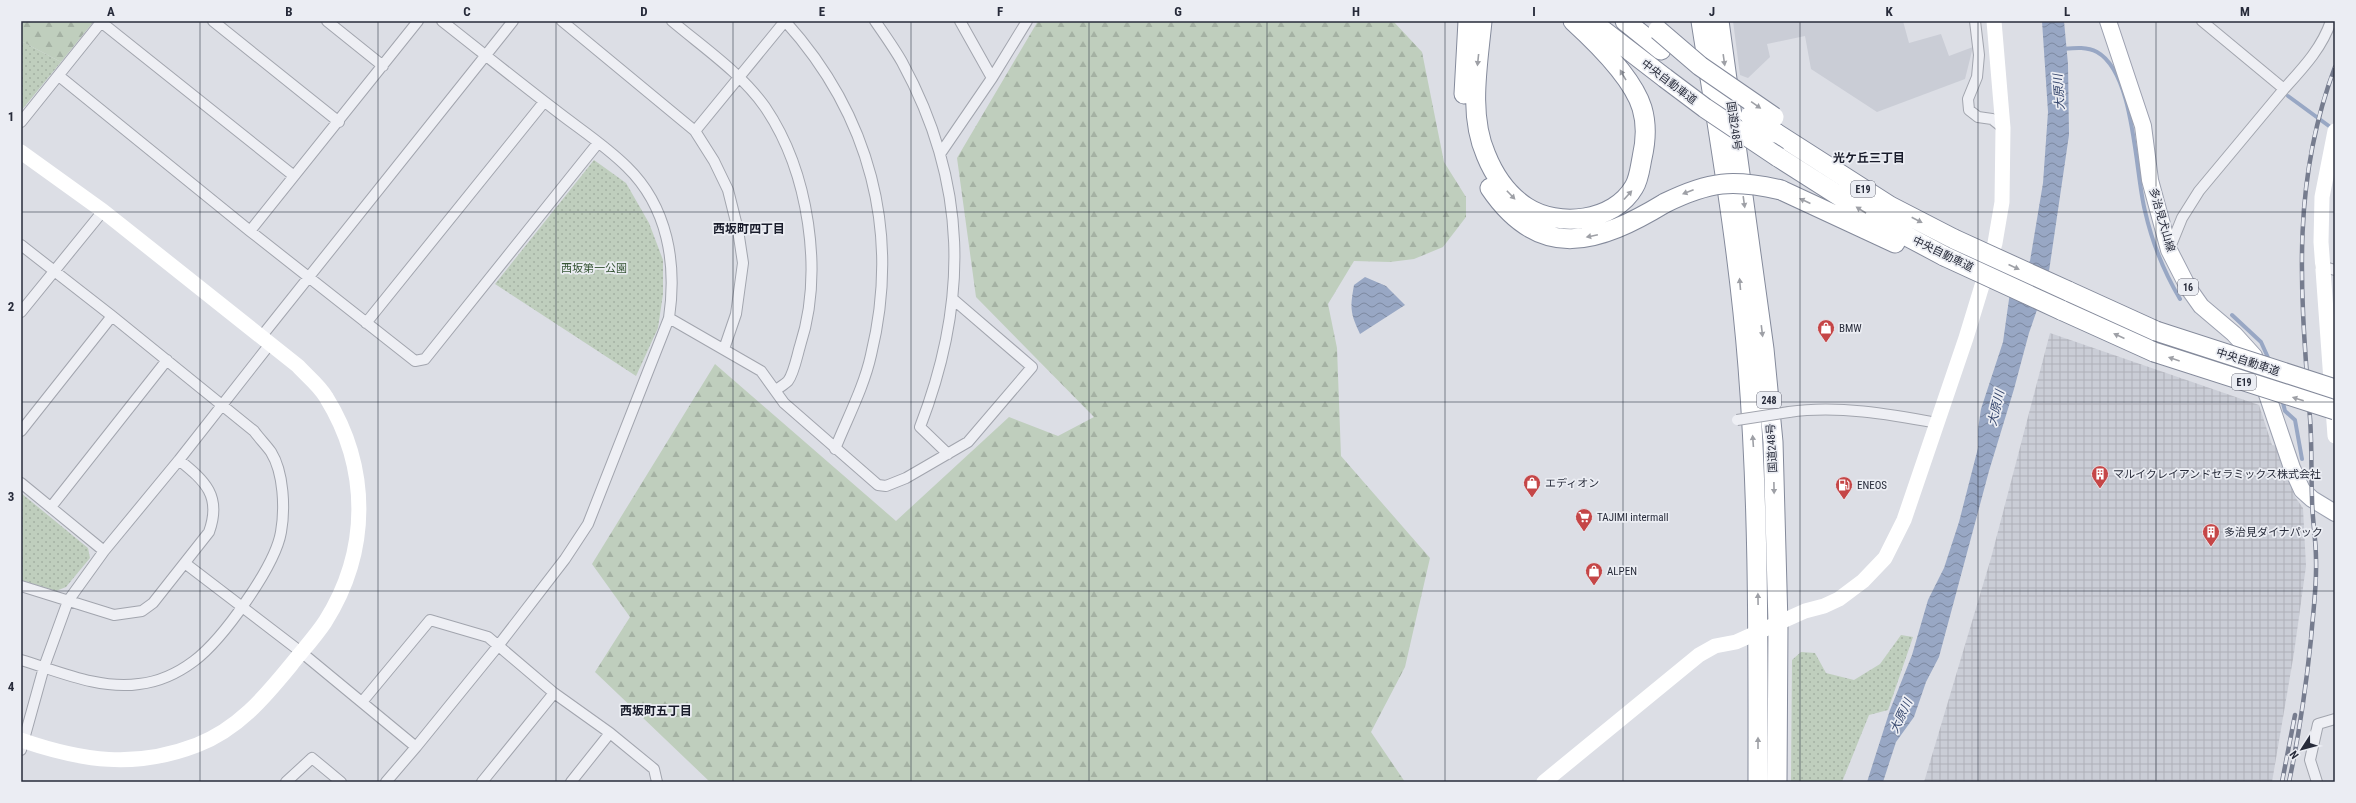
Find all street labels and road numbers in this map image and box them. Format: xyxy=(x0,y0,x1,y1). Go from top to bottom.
street label: 中央自動車道 xyxy=(1639,57,1699,107)
street label: 国道248号 xyxy=(1724,101,1744,151)
road number: E19 xyxy=(1851,181,1875,197)
street label: 多治見犬山線 xyxy=(2147,186,2177,254)
street label: 中央自動車道 xyxy=(1910,234,1976,274)
road number: 16 xyxy=(2178,279,2198,295)
street label: 中央自動車道 xyxy=(2215,346,2281,378)
road number: E19 xyxy=(2232,374,2256,390)
road number: 248 xyxy=(1757,392,1781,408)
street label: 国道248号 xyxy=(1764,423,1780,473)

